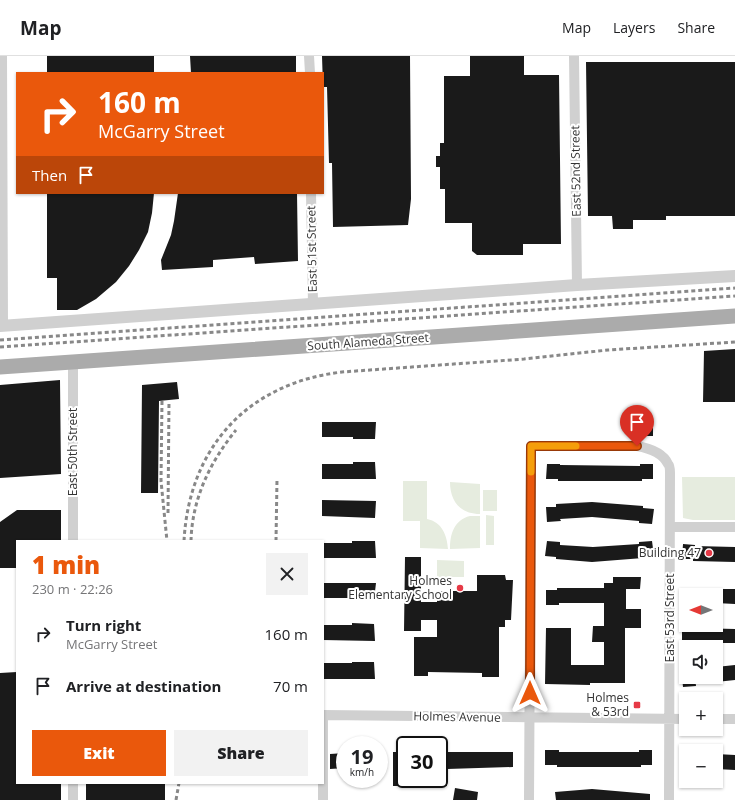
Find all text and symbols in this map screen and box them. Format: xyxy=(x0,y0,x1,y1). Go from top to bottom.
text: Map xyxy=(20,15,61,41)
text: Map xyxy=(562,18,591,37)
text: Layers xyxy=(613,18,655,37)
text: Share xyxy=(677,18,715,37)
text: 160 m xyxy=(98,83,181,121)
icon: right xyxy=(32,88,84,140)
text: McGarry Street xyxy=(98,119,225,143)
street label: East 52nd Street xyxy=(566,125,585,217)
icon: arrive xyxy=(75,164,97,186)
text: Then xyxy=(32,165,67,185)
street label: East 51st Street xyxy=(302,205,321,293)
street label: South Alameda Street xyxy=(307,329,429,354)
pin xyxy=(620,405,654,446)
street label: East 50th Street xyxy=(64,408,81,496)
icon: arrive xyxy=(626,411,648,433)
place label: Building 47 xyxy=(639,544,701,561)
text: 1 min xyxy=(32,548,100,581)
marker: Building 47 xyxy=(704,548,714,558)
button: close xyxy=(266,553,308,595)
place label: Holmes Elementary School xyxy=(348,572,452,603)
street label: East 53rd Street xyxy=(661,573,678,663)
text: 230 m · 22:26 xyxy=(32,580,113,598)
marker: Holmes Elementary School xyxy=(455,583,465,593)
north arrow xyxy=(679,588,723,632)
map controls xyxy=(679,588,723,788)
text: Turn right xyxy=(66,615,141,635)
icon: right xyxy=(32,623,54,645)
text: 160 m xyxy=(264,624,308,644)
text: McGarry Street xyxy=(66,635,157,653)
button: sound xyxy=(679,640,723,684)
position arrow xyxy=(509,672,551,714)
icon: arrive xyxy=(32,675,54,697)
text: Arrive at destination xyxy=(66,676,221,696)
text: 70 m xyxy=(273,676,308,696)
place label: Holmes & 53rd xyxy=(586,689,629,720)
button: + xyxy=(679,692,723,736)
marker: Holmes & 53rd xyxy=(632,700,642,710)
street label: Holmes Avenue xyxy=(413,707,501,726)
button: Exit xyxy=(32,730,166,776)
button: Share xyxy=(174,730,308,776)
speed limit sign: 30 xyxy=(396,736,448,788)
text: 19 xyxy=(351,743,373,770)
button: − xyxy=(679,744,723,788)
text: km/h xyxy=(350,765,374,779)

